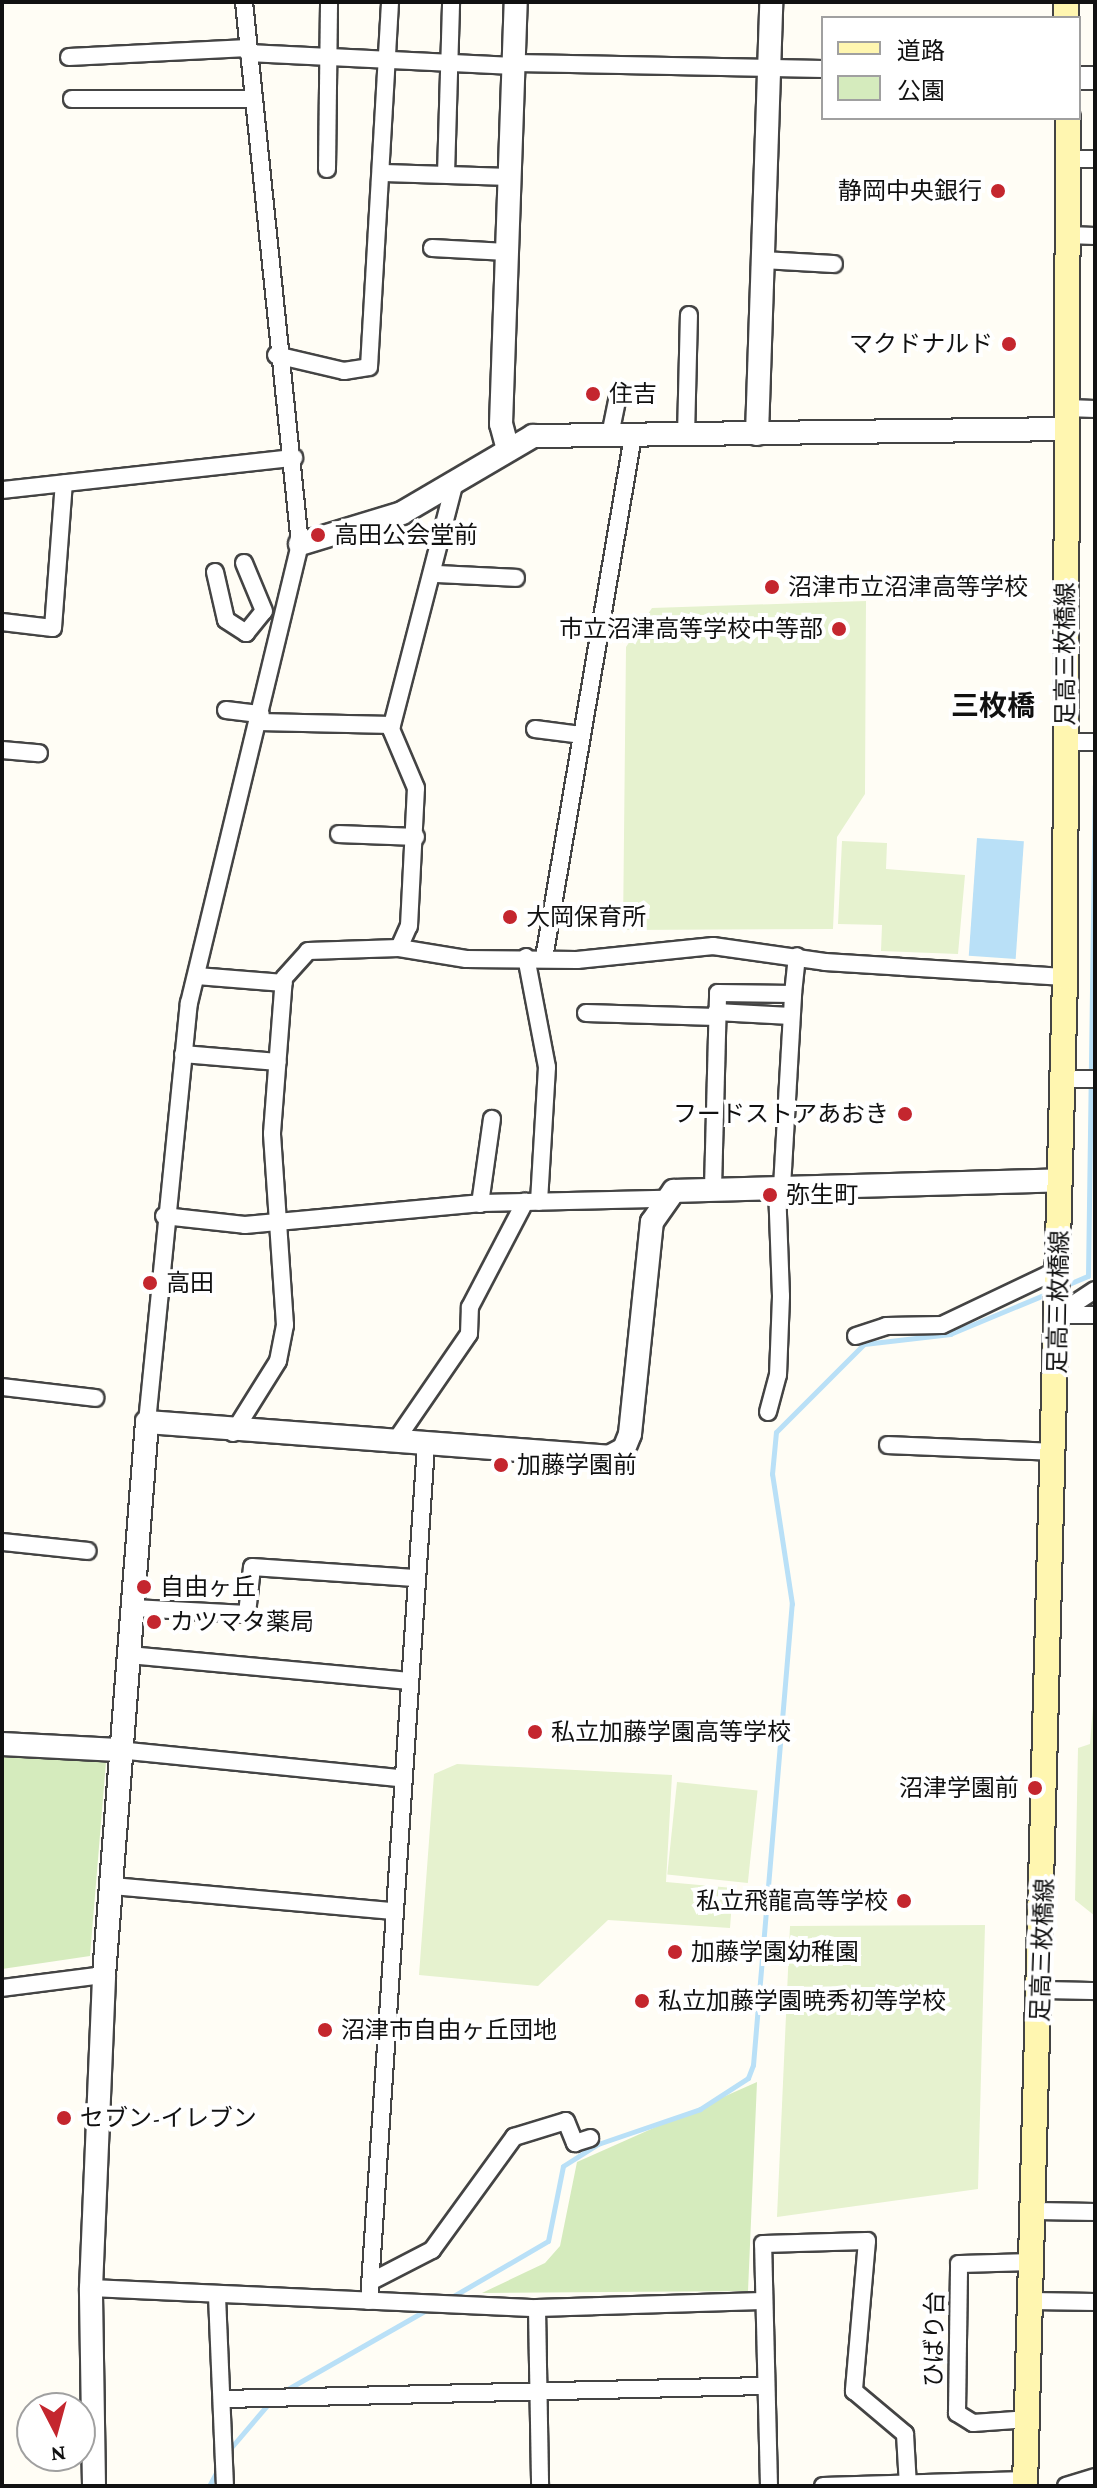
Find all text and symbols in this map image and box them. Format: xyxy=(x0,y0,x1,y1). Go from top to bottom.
legend xyxy=(821,16,1081,120)
text: 道路 xyxy=(897,37,945,64)
text: 公園 xyxy=(897,77,945,104)
place label: 静岡中央銀行 xyxy=(838,177,982,205)
marker: 静岡中央銀行 xyxy=(989,182,1007,200)
place label: マクドナルド xyxy=(849,330,993,358)
marker: マクドナルド xyxy=(1000,335,1018,353)
place label: 住吉 xyxy=(609,380,657,408)
marker: 住吉 xyxy=(584,385,602,403)
place label: 高田公会堂前 xyxy=(334,521,478,549)
marker: 高田公会堂前 xyxy=(309,526,327,544)
place label: 沼津市立沼津高等学校 xyxy=(788,573,1028,601)
marker: 沼津市立沼津高等学校 xyxy=(763,578,781,596)
street label: 足高三枚橋線 xyxy=(1051,582,1079,726)
place label: 市立沼津高等学校中等部 xyxy=(559,615,823,643)
marker: 市立沼津高等学校中等部 xyxy=(830,620,848,638)
district label: 三枚橋 xyxy=(951,689,1035,723)
place label: 大岡保育所 xyxy=(526,903,646,931)
marker: 大岡保育所 xyxy=(501,908,519,926)
place label: フードストアあおき xyxy=(673,1100,889,1128)
marker: フードストアあおき xyxy=(896,1105,914,1123)
place label: 弥生町 xyxy=(786,1181,858,1209)
marker: 弥生町 xyxy=(761,1186,779,1204)
street label: 足高三枚橋線 xyxy=(1042,1230,1074,1374)
place label: 高田 xyxy=(166,1269,214,1297)
marker: 高田 xyxy=(141,1274,159,1292)
place label: 加藤学園前 xyxy=(517,1451,637,1479)
marker: 加藤学園前 xyxy=(492,1456,510,1474)
place label: 自由ヶ丘 xyxy=(160,1573,256,1601)
marker: 自由ヶ丘 xyxy=(135,1578,153,1596)
place label: カツマタ薬局 xyxy=(170,1608,314,1636)
marker: カツマタ薬局 xyxy=(145,1613,163,1631)
place label: 私立加藤学園高等学校 xyxy=(551,1718,791,1746)
marker: 私立加藤学園高等学校 xyxy=(526,1723,544,1741)
place label: 沼津学園前 xyxy=(899,1774,1019,1802)
marker: 沼津学園前 xyxy=(1026,1779,1044,1797)
street label: 足高三枚橋線 xyxy=(1025,1878,1059,2022)
place label: 私立飛龍高等学校 xyxy=(696,1887,888,1915)
marker: 私立飛龍高等学校 xyxy=(895,1892,913,1910)
place label: 加藤学園幼稚園 xyxy=(691,1938,859,1966)
marker: 加藤学園幼稚園 xyxy=(666,1943,684,1961)
place label: 私立加藤学園暁秀初等学校 xyxy=(658,1987,946,2015)
marker: 私立加藤学園暁秀初等学校 xyxy=(633,1992,651,2010)
place label: 沼津市自由ヶ丘団地 xyxy=(341,2016,557,2044)
marker: 沼津市自由ヶ丘団地 xyxy=(316,2021,334,2039)
place label: セブン-イレブン xyxy=(80,2104,257,2132)
marker: セブン-イレブン xyxy=(55,2109,73,2127)
street label: ひばり台 xyxy=(919,2291,949,2387)
north arrow xyxy=(16,2392,96,2472)
text: N xyxy=(50,2441,67,2468)

